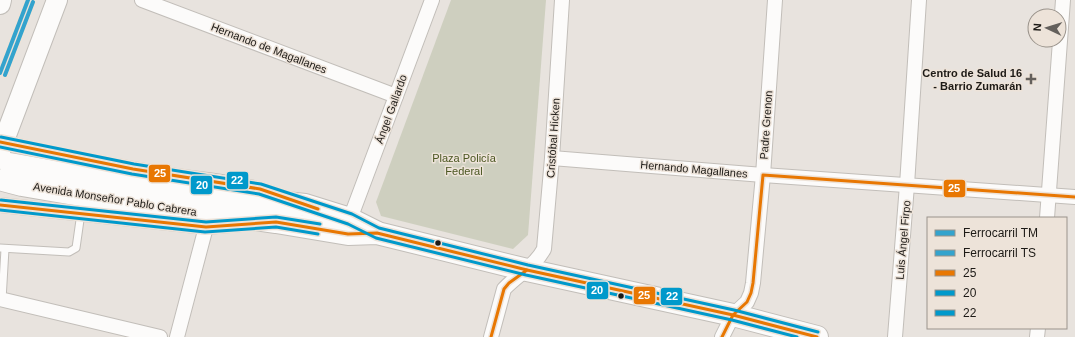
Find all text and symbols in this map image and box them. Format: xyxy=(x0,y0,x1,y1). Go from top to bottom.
north arrow xyxy=(1027,8,1067,48)
street label: Hernando de Magallanes xyxy=(209,20,329,76)
text: N xyxy=(1031,23,1043,32)
place label: Centro de Salud 16 - Barrio Zumarán xyxy=(922,67,1022,92)
street label: Ángel Gallardo xyxy=(373,73,409,145)
marker: Centro de Salud 16 - Barrio Zumarán xyxy=(1025,73,1037,85)
street label: Padre Grenon xyxy=(758,90,774,160)
street label: Cristóbal Hicken xyxy=(544,98,562,178)
park label: Plaza Policía Federal xyxy=(432,152,497,177)
street label: Hernando Magallanes xyxy=(640,158,749,180)
line badge: 25 xyxy=(148,164,171,183)
text: 25 xyxy=(154,167,166,179)
line badge: 22 xyxy=(226,171,249,190)
text: 22 xyxy=(231,174,243,186)
line badge: 20 xyxy=(190,175,213,195)
text: 20 xyxy=(196,179,208,191)
line badge: 25 xyxy=(943,179,966,198)
street label: Avenida Monseñor Pablo Cabrera xyxy=(32,180,199,218)
text: 25 xyxy=(948,182,960,194)
street label: Luis Ángel Firpo xyxy=(894,200,912,280)
legend xyxy=(927,217,1067,329)
text: Ferrocarril TM xyxy=(963,226,1038,240)
unlabelled marker xyxy=(433,238,443,248)
text: Ferrocarril TS xyxy=(963,246,1036,260)
text: 25 xyxy=(963,266,977,280)
line badge: 20 xyxy=(586,281,609,300)
text: 20 xyxy=(591,284,603,296)
line badge: 25 xyxy=(633,286,656,305)
text: 20 xyxy=(963,286,977,300)
line badge: 22 xyxy=(660,287,683,306)
text: 25 xyxy=(638,289,650,301)
text: 22 xyxy=(666,290,678,302)
unlabelled marker xyxy=(616,291,626,301)
text: 22 xyxy=(963,306,977,320)

